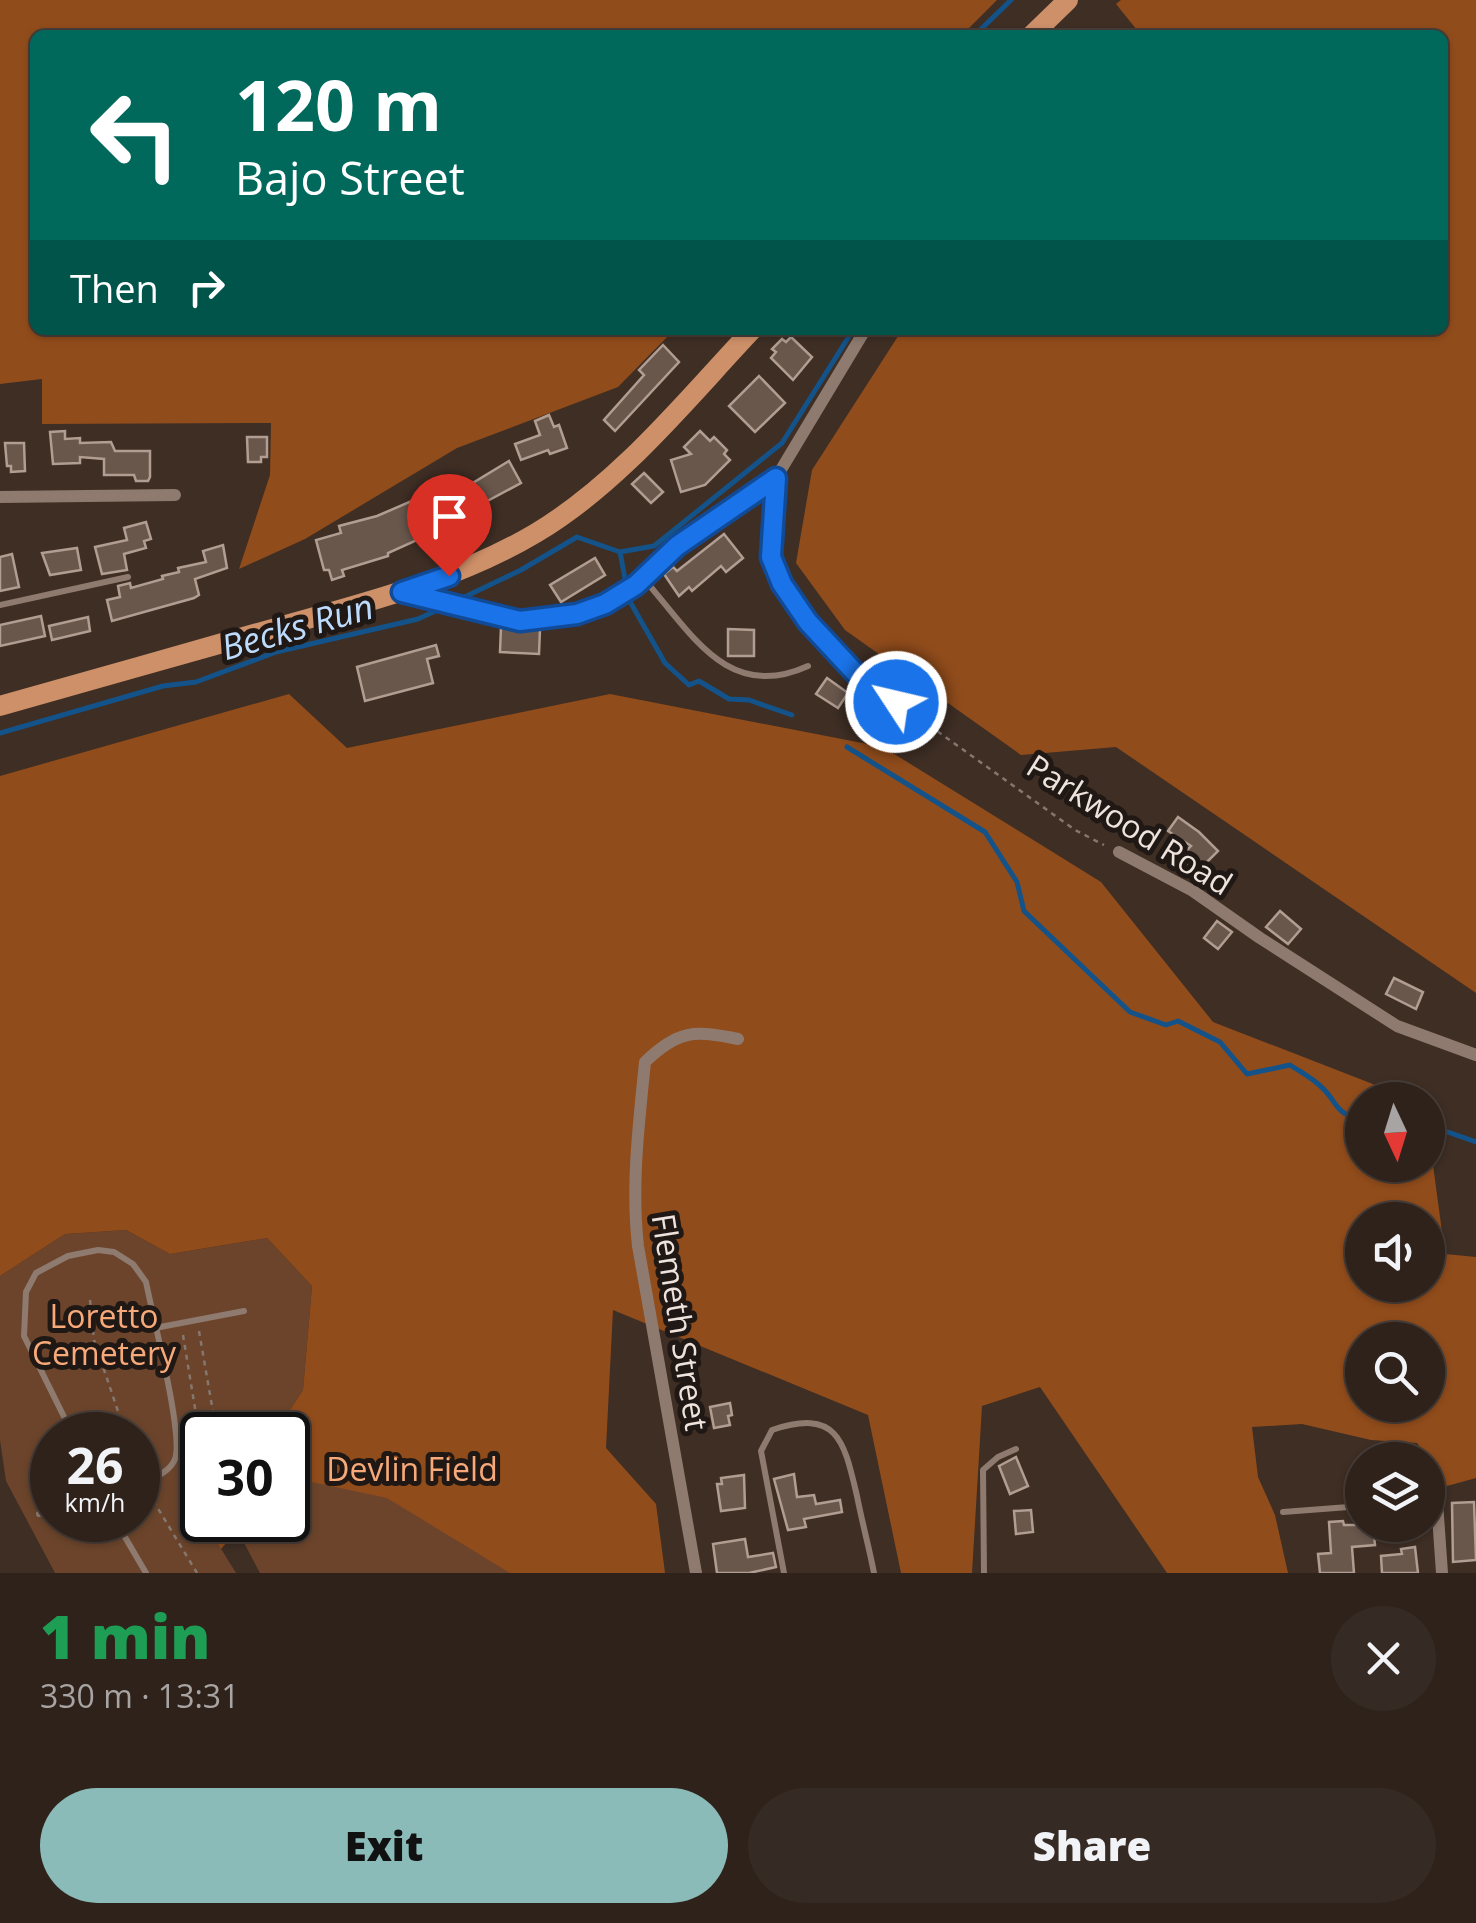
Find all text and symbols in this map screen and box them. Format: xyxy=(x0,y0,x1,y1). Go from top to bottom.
text: 120 m xyxy=(235,56,442,152)
icon: left xyxy=(70,70,200,200)
text: Bajo Street xyxy=(235,147,465,208)
icon: right xyxy=(179,260,234,315)
text: Then xyxy=(70,262,159,314)
pin xyxy=(407,474,492,577)
icon: arrive xyxy=(422,489,477,544)
water label: Becks Run xyxy=(216,582,378,670)
position arrow xyxy=(844,650,948,754)
street label: Parkwood Road xyxy=(1019,744,1241,904)
north arrow xyxy=(1345,1082,1445,1182)
map controls xyxy=(1345,1082,1445,1542)
button: sound xyxy=(1345,1202,1445,1302)
street label: Flemeth Street xyxy=(643,1211,719,1433)
park label: Loretto Cemetery xyxy=(32,1294,177,1374)
button: search xyxy=(1345,1322,1445,1422)
speed limit sign: 30 xyxy=(180,1412,310,1542)
text: 26 xyxy=(66,1431,124,1499)
button: layers xyxy=(1345,1442,1445,1542)
park label: Devlin Field xyxy=(326,1447,498,1490)
text: km/h xyxy=(65,1485,125,1519)
text: 1 min xyxy=(40,1595,210,1677)
button: close xyxy=(1331,1606,1436,1711)
text: 330 m · 13:31 xyxy=(40,1674,239,1717)
button: Exit xyxy=(40,1788,728,1903)
button: Share xyxy=(748,1788,1436,1903)

